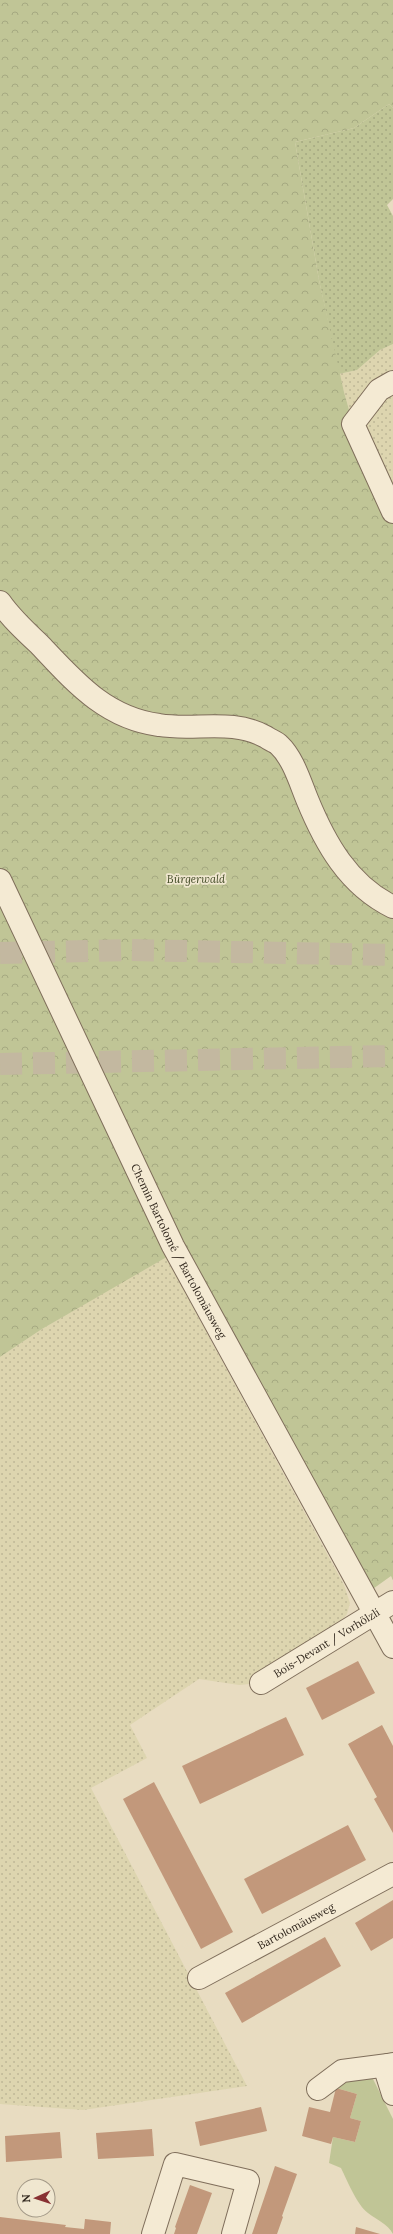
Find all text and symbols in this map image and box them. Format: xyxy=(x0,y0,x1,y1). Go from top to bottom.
park label: Bürgerwald xyxy=(167,872,226,886)
street label: Chemin Bartolomé / Bartolomäusweg xyxy=(128,1161,230,1342)
street label: Bois-Devant / Vorhölzli xyxy=(271,1605,382,1681)
street label: Bartolomäusweg xyxy=(255,1899,338,1952)
north arrow xyxy=(16,2178,56,2218)
text: N xyxy=(19,2193,33,2203)

